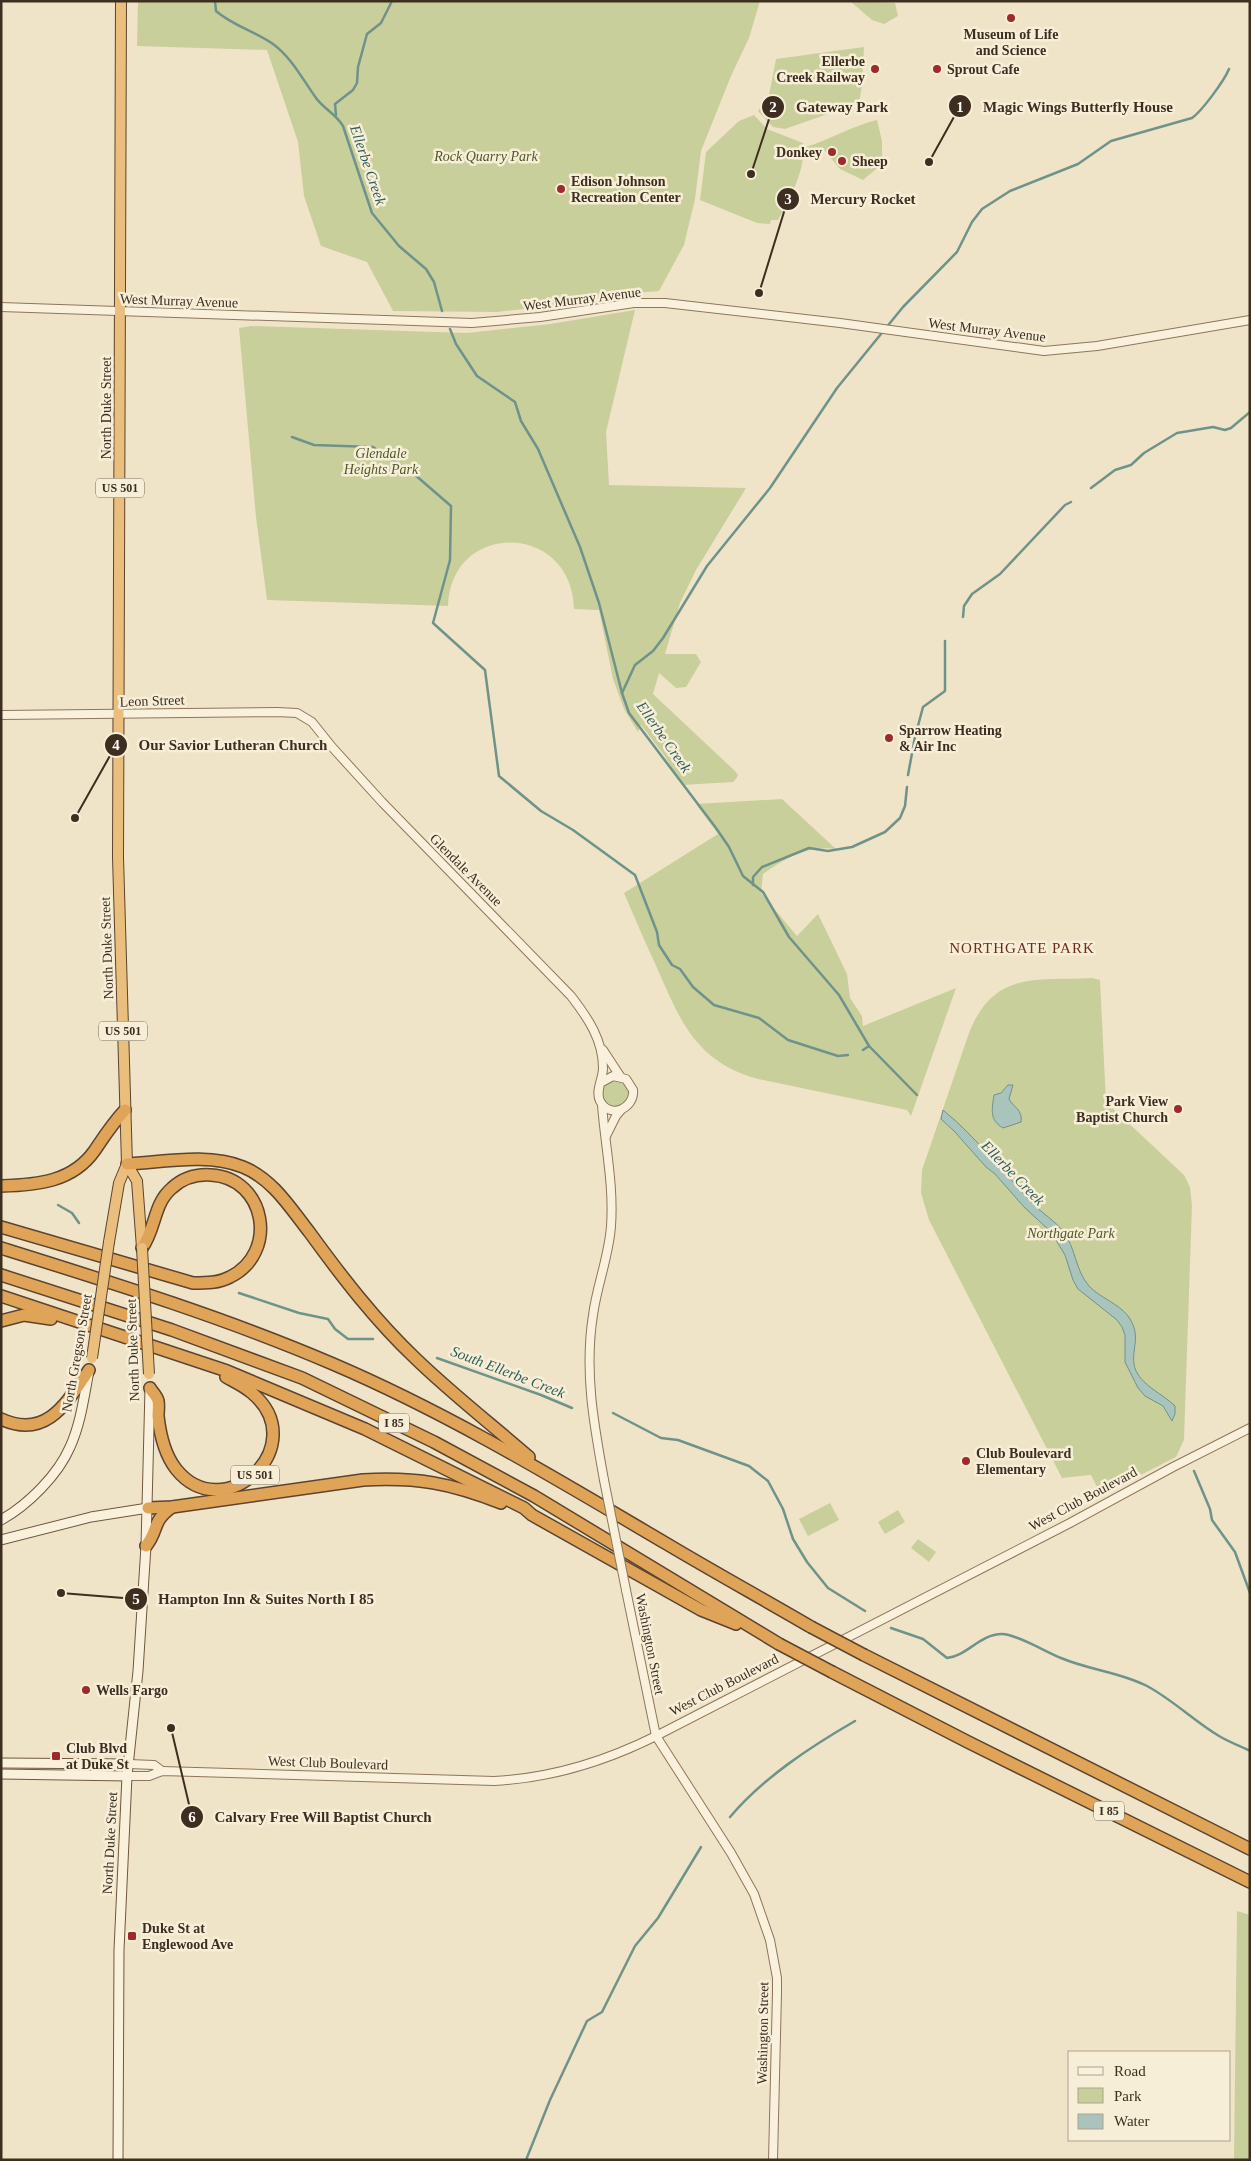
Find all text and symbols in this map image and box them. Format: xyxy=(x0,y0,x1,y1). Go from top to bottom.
marker: Museum of Life and Science xyxy=(1005,12,1017,24)
place label: Museum of Life and Science xyxy=(964,27,1058,58)
place label: Ellerbe Creek Railway xyxy=(776,54,865,85)
place label: Sprout Cafe xyxy=(947,62,1019,77)
marker: Ellerbe Creek Railway xyxy=(869,63,881,75)
marker: Sprout Cafe xyxy=(931,63,943,75)
callout: Magic Wings Butterfly House xyxy=(948,91,1183,121)
callout: Gateway Park xyxy=(761,92,898,122)
text: 2 xyxy=(769,99,777,115)
text: Gateway Park xyxy=(796,99,889,115)
text: 1 xyxy=(956,99,964,115)
text: Magic Wings Butterfly House xyxy=(983,99,1173,115)
water label: Ellerbe Creek xyxy=(347,122,389,207)
place label: Donkey xyxy=(776,145,822,160)
marker: Donkey xyxy=(826,146,838,158)
park label: Rock Quarry Park xyxy=(433,149,538,164)
place label: Sheep xyxy=(852,154,888,169)
marker: Sheep xyxy=(836,155,848,167)
place label: Edison Johnson Recreation Center xyxy=(571,174,681,205)
marker: Edison Johnson Recreation Center xyxy=(555,183,567,195)
callout: Mercury Rocket xyxy=(775,184,926,214)
text: 3 xyxy=(784,191,792,207)
text: Mercury Rocket xyxy=(810,191,916,207)
street label: West Murray Avenue xyxy=(522,284,642,314)
street label: West Murray Avenue xyxy=(120,291,238,311)
street label: West Murray Avenue xyxy=(927,315,1047,345)
street label: North Duke Street xyxy=(99,357,114,459)
park label: Glendale Heights Park xyxy=(343,446,419,477)
road number: US 501 xyxy=(96,478,144,498)
street label: Leon Street xyxy=(119,692,185,710)
water label: Ellerbe Creek xyxy=(633,698,695,776)
place label: Sparrow Heating & Air Inc xyxy=(899,723,1002,754)
callout: Our Savior Lutheran Church xyxy=(103,730,338,760)
marker: Sparrow Heating & Air Inc xyxy=(883,732,895,744)
text: 4 xyxy=(112,737,120,753)
text: Our Savior Lutheran Church xyxy=(139,737,328,753)
street label: Glendale Avenue xyxy=(427,831,505,909)
street label: North Duke Street xyxy=(98,896,116,1000)
district label: NORTHGATE PARK xyxy=(949,940,1095,956)
road number: US 501 xyxy=(99,1021,147,1040)
place label: Park View Baptist Church xyxy=(1076,1094,1169,1125)
marker: Park View Baptist Church xyxy=(1172,1103,1184,1115)
water label: Ellerbe Creek xyxy=(978,1137,1048,1209)
park label: Northgate Park xyxy=(1026,1226,1116,1241)
street label: North Gregson Street xyxy=(59,1293,95,1413)
street label: North Duke Street xyxy=(124,1298,142,1402)
water label: South Ellerbe Creek xyxy=(449,1343,568,1401)
road number: I 85 xyxy=(379,1414,409,1432)
place label: Club Boulevard Elementary xyxy=(976,1446,1072,1477)
marker: Club Boulevard Elementary xyxy=(960,1455,972,1467)
street label: West Club Boulevard xyxy=(1026,1464,1140,1534)
road number: US 501 xyxy=(231,1466,279,1484)
callout: Hampton Inn & Suites North I 85 xyxy=(123,1584,384,1614)
text: 5 xyxy=(132,1591,140,1607)
text: Hampton Inn & Suites North I 85 xyxy=(158,1591,374,1607)
street label: Washington Street xyxy=(633,1592,667,1696)
street label: West Club Boulevard xyxy=(667,1651,781,1719)
place label: Wells Fargo xyxy=(96,1683,168,1698)
marker: Wells Fargo xyxy=(80,1684,92,1696)
place label: Club Blvd at Duke St xyxy=(66,1741,129,1772)
marker: Club Blvd at Duke St xyxy=(50,1750,62,1762)
street label: West Club Boulevard xyxy=(268,1753,388,1773)
street label: North Duke Street xyxy=(100,1791,120,1895)
callout: Calvary Free Will Baptist Church xyxy=(179,1802,442,1832)
road number: I 85 xyxy=(1094,1802,1124,1820)
text: 6 xyxy=(188,1809,196,1825)
text: Calvary Free Will Baptist Church xyxy=(214,1809,432,1825)
place label: Duke St at Englewood Ave xyxy=(142,1921,233,1952)
marker: Duke St at Englewood Ave xyxy=(126,1930,138,1942)
street label: Washington Street xyxy=(755,1981,771,2084)
legend xyxy=(1068,2051,1231,2141)
text: Road xyxy=(1114,2063,1146,2079)
text: Park xyxy=(1114,2088,1142,2104)
text: Water xyxy=(1114,2113,1149,2129)

